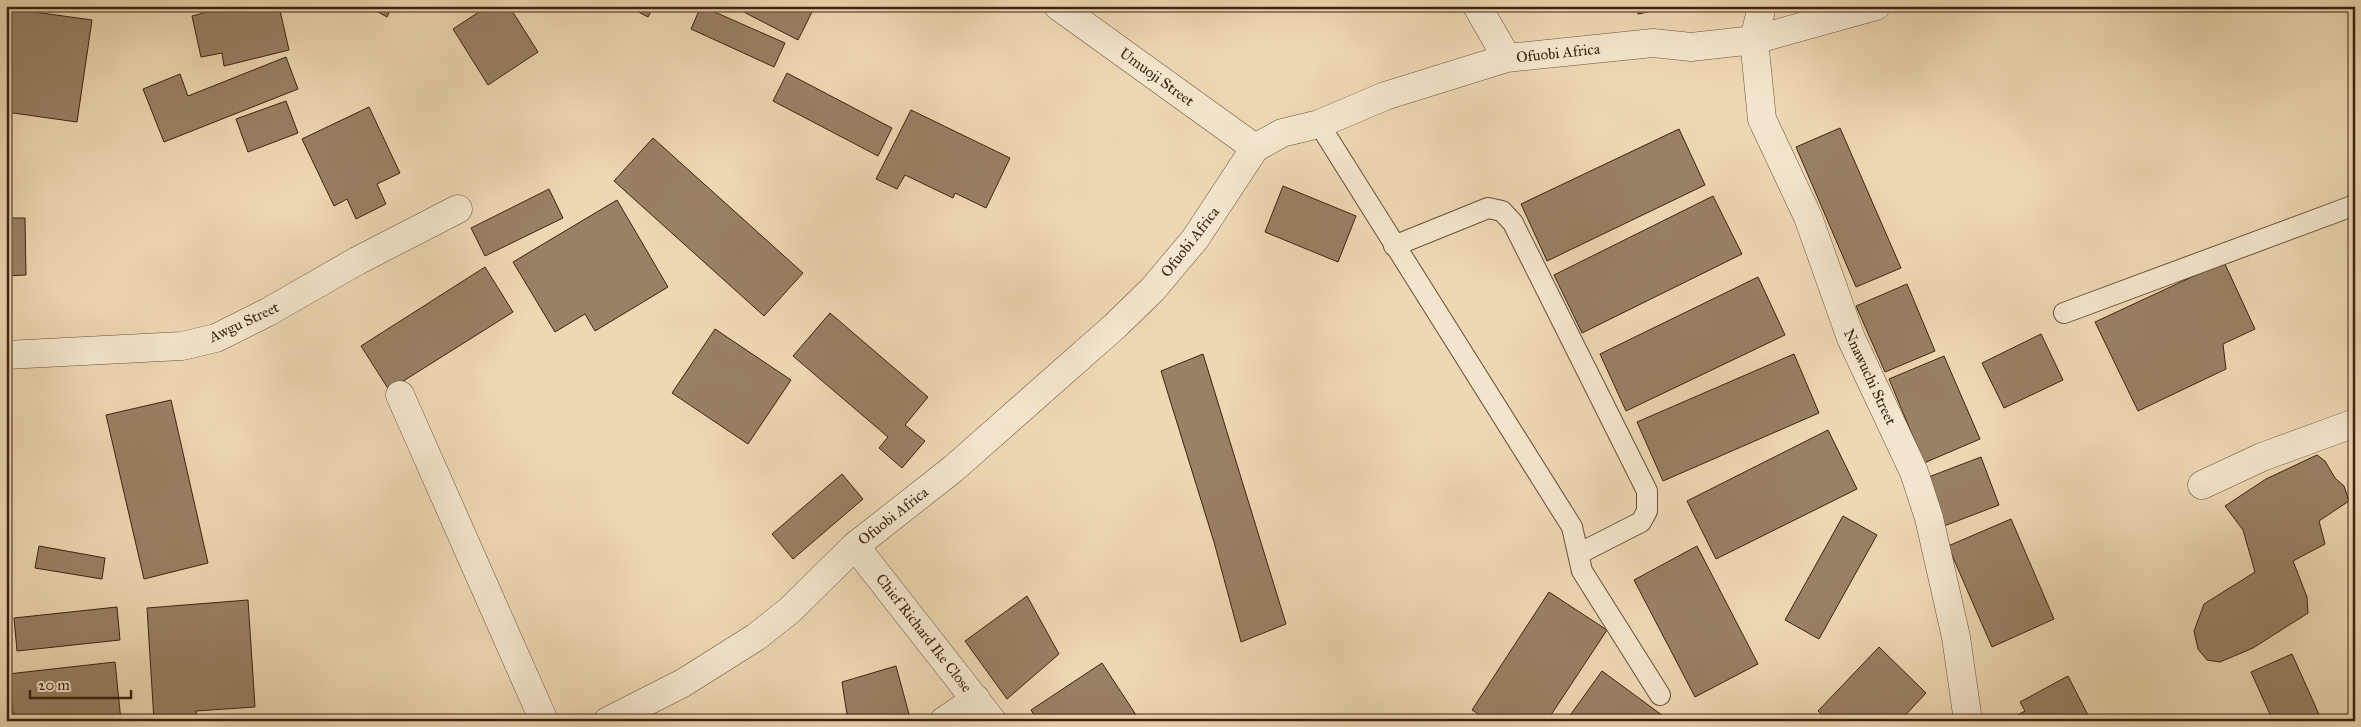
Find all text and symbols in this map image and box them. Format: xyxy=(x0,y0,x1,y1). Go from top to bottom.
street label: Ofuobi Africa xyxy=(1515,40,1602,66)
street label: Umuoji Street xyxy=(1116,44,1198,111)
street label: Ofuobi Africa xyxy=(1157,203,1223,281)
street label: Awgu Street xyxy=(205,298,282,346)
street label: Nnawuchi Street xyxy=(1840,326,1900,428)
street label: Ofuobi Africa xyxy=(854,483,932,549)
street label: Chief Richard Ike Close xyxy=(872,570,976,696)
scale bar xyxy=(30,667,131,699)
text: 20 m xyxy=(38,676,70,694)

